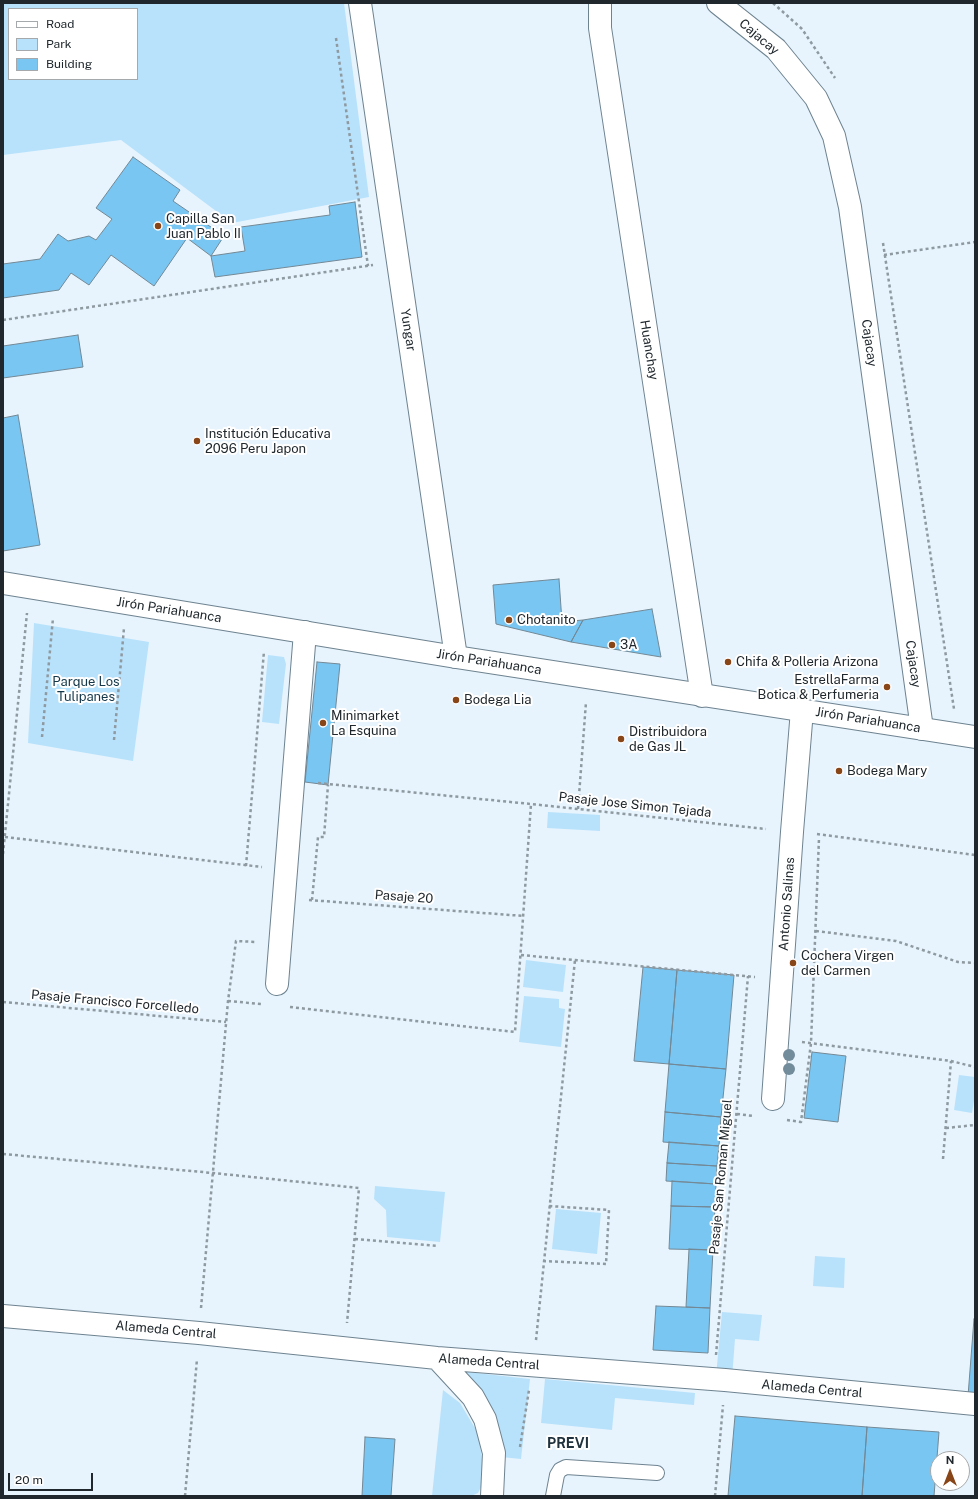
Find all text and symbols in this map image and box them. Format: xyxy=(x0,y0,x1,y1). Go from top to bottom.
legend xyxy=(8,8,138,80)
street label: Cajacay xyxy=(736,16,782,58)
text: Road xyxy=(46,17,74,31)
text: Park xyxy=(46,37,72,51)
text: Building xyxy=(46,57,92,71)
place label: Capilla San Juan Pablo II xyxy=(166,211,241,242)
marker: Capilla San Juan Pablo II xyxy=(153,221,163,231)
street label: Yungar xyxy=(397,308,419,352)
street label: Cajacay xyxy=(858,318,880,368)
street label: Huanchay xyxy=(637,319,661,381)
place label: Institución Educativa 2096 Peru Japon xyxy=(205,426,331,457)
marker: Institución Educativa 2096 Peru Japon xyxy=(192,436,202,446)
street label: Jirón Pariahuanca xyxy=(115,594,223,626)
place label: Chotanito xyxy=(517,612,576,628)
marker: Chotanito xyxy=(504,615,514,625)
place label: 3A xyxy=(620,637,637,653)
street label: Cajacay xyxy=(902,639,924,689)
marker: 3A xyxy=(607,640,617,650)
street label: Jirón Pariahuanca xyxy=(435,646,543,678)
place label: Chifa & Polleria Arizona xyxy=(736,654,878,670)
marker: Chifa & Polleria Arizona xyxy=(723,657,733,667)
place label: EstrellaFarma Botica & Perfumeria xyxy=(758,672,879,703)
park label: Parque Los Tulipanes xyxy=(52,674,120,705)
marker: EstrellaFarma Botica & Perfumeria xyxy=(882,682,892,692)
place label: Bodega Lia xyxy=(464,692,531,708)
marker: Bodega Lia xyxy=(451,695,461,705)
street label: Jirón Pariahuanca xyxy=(814,704,922,736)
place label: Minimarket La Esquina xyxy=(331,708,399,739)
marker: Minimarket La Esquina xyxy=(318,718,328,728)
place label: Distribuidora de Gas JL xyxy=(629,724,707,755)
marker: Distribuidora de Gas JL xyxy=(616,734,626,744)
place label: Bodega Mary xyxy=(847,763,927,779)
marker: Bodega Mary xyxy=(834,766,844,776)
street label: Pasaje Jose Simon Tejada xyxy=(558,789,712,821)
street label: Antonio Salinas xyxy=(776,857,798,951)
street label: Pasaje 20 xyxy=(374,887,434,907)
place label: Cochera Virgen del Carmen xyxy=(801,948,894,979)
marker: Cochera Virgen del Carmen xyxy=(788,958,798,968)
street label: Pasaje Francisco Forcelledo xyxy=(30,987,200,1017)
street label: Pasaje San Roman Miguel xyxy=(706,1099,736,1255)
street label: Alameda Central xyxy=(115,1318,217,1342)
street label: Alameda Central xyxy=(438,1351,540,1373)
street label: Alameda Central xyxy=(761,1377,863,1401)
district label: PREVI xyxy=(547,1436,589,1452)
north arrow xyxy=(930,1451,970,1491)
text: N xyxy=(946,1454,954,1466)
scale bar xyxy=(10,1465,95,1491)
text: 20 m xyxy=(15,1473,43,1487)

